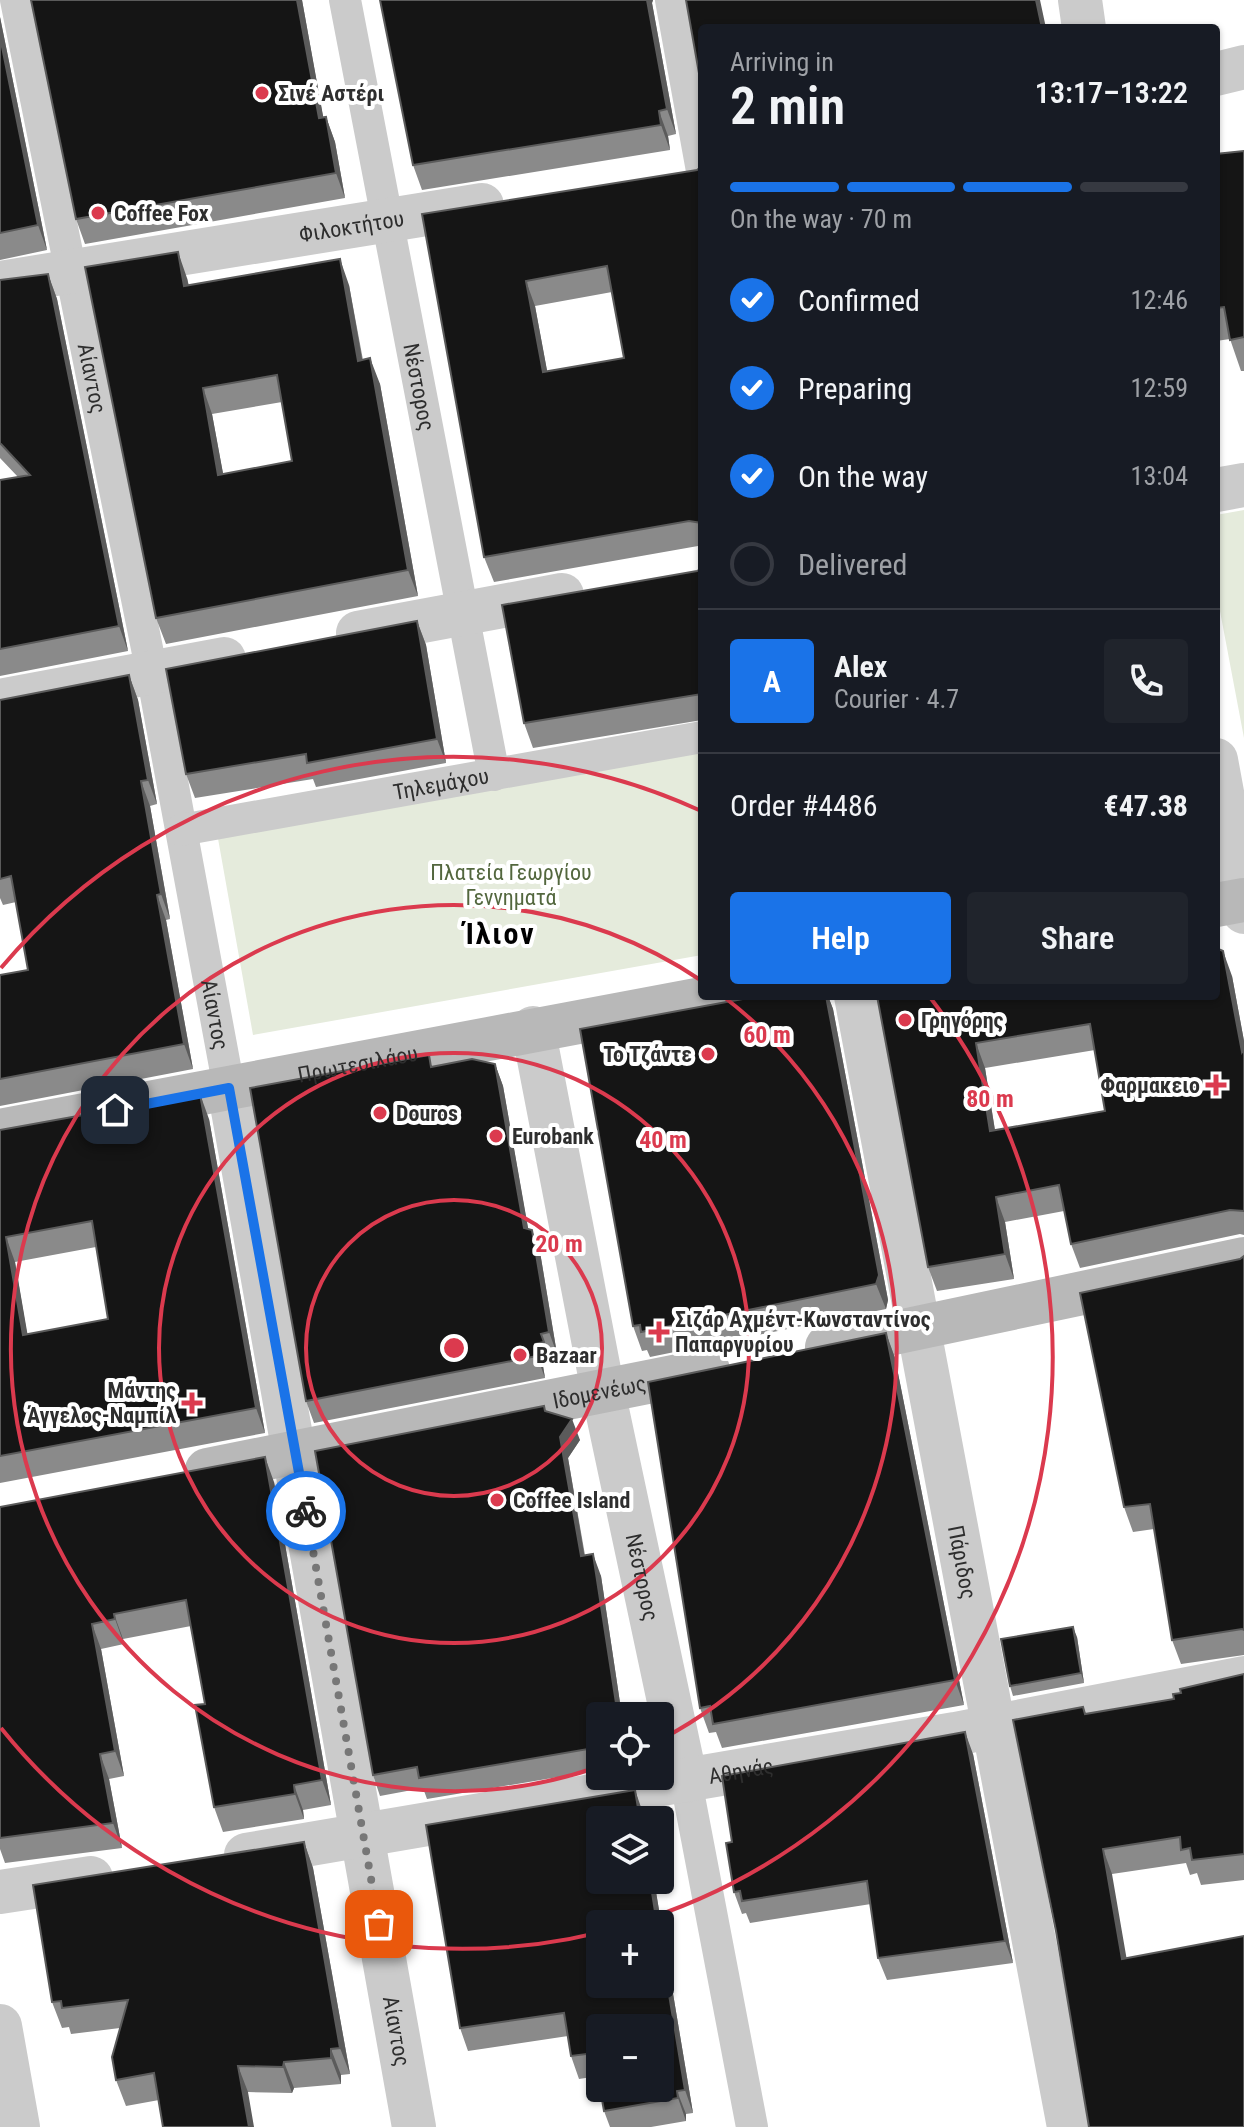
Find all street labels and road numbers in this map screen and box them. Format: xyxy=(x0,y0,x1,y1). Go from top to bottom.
street label: Φιλοκτήτου xyxy=(297,206,406,247)
street label: Αίαντος xyxy=(73,341,111,416)
street label: Νέστορος xyxy=(398,341,440,433)
street label: Τηλεμάχου xyxy=(391,763,491,805)
street label: Αίαντος xyxy=(196,977,234,1052)
street label: Πρωτεσιλάου xyxy=(296,1041,420,1088)
street label: Ιδομενέως xyxy=(550,1371,648,1414)
street label: Πάριδος xyxy=(943,1523,981,1601)
street label: Νέστορος xyxy=(621,1531,664,1623)
street label: Αθηνάς xyxy=(707,1753,775,1789)
street label: Αίαντος xyxy=(378,1994,415,2068)

